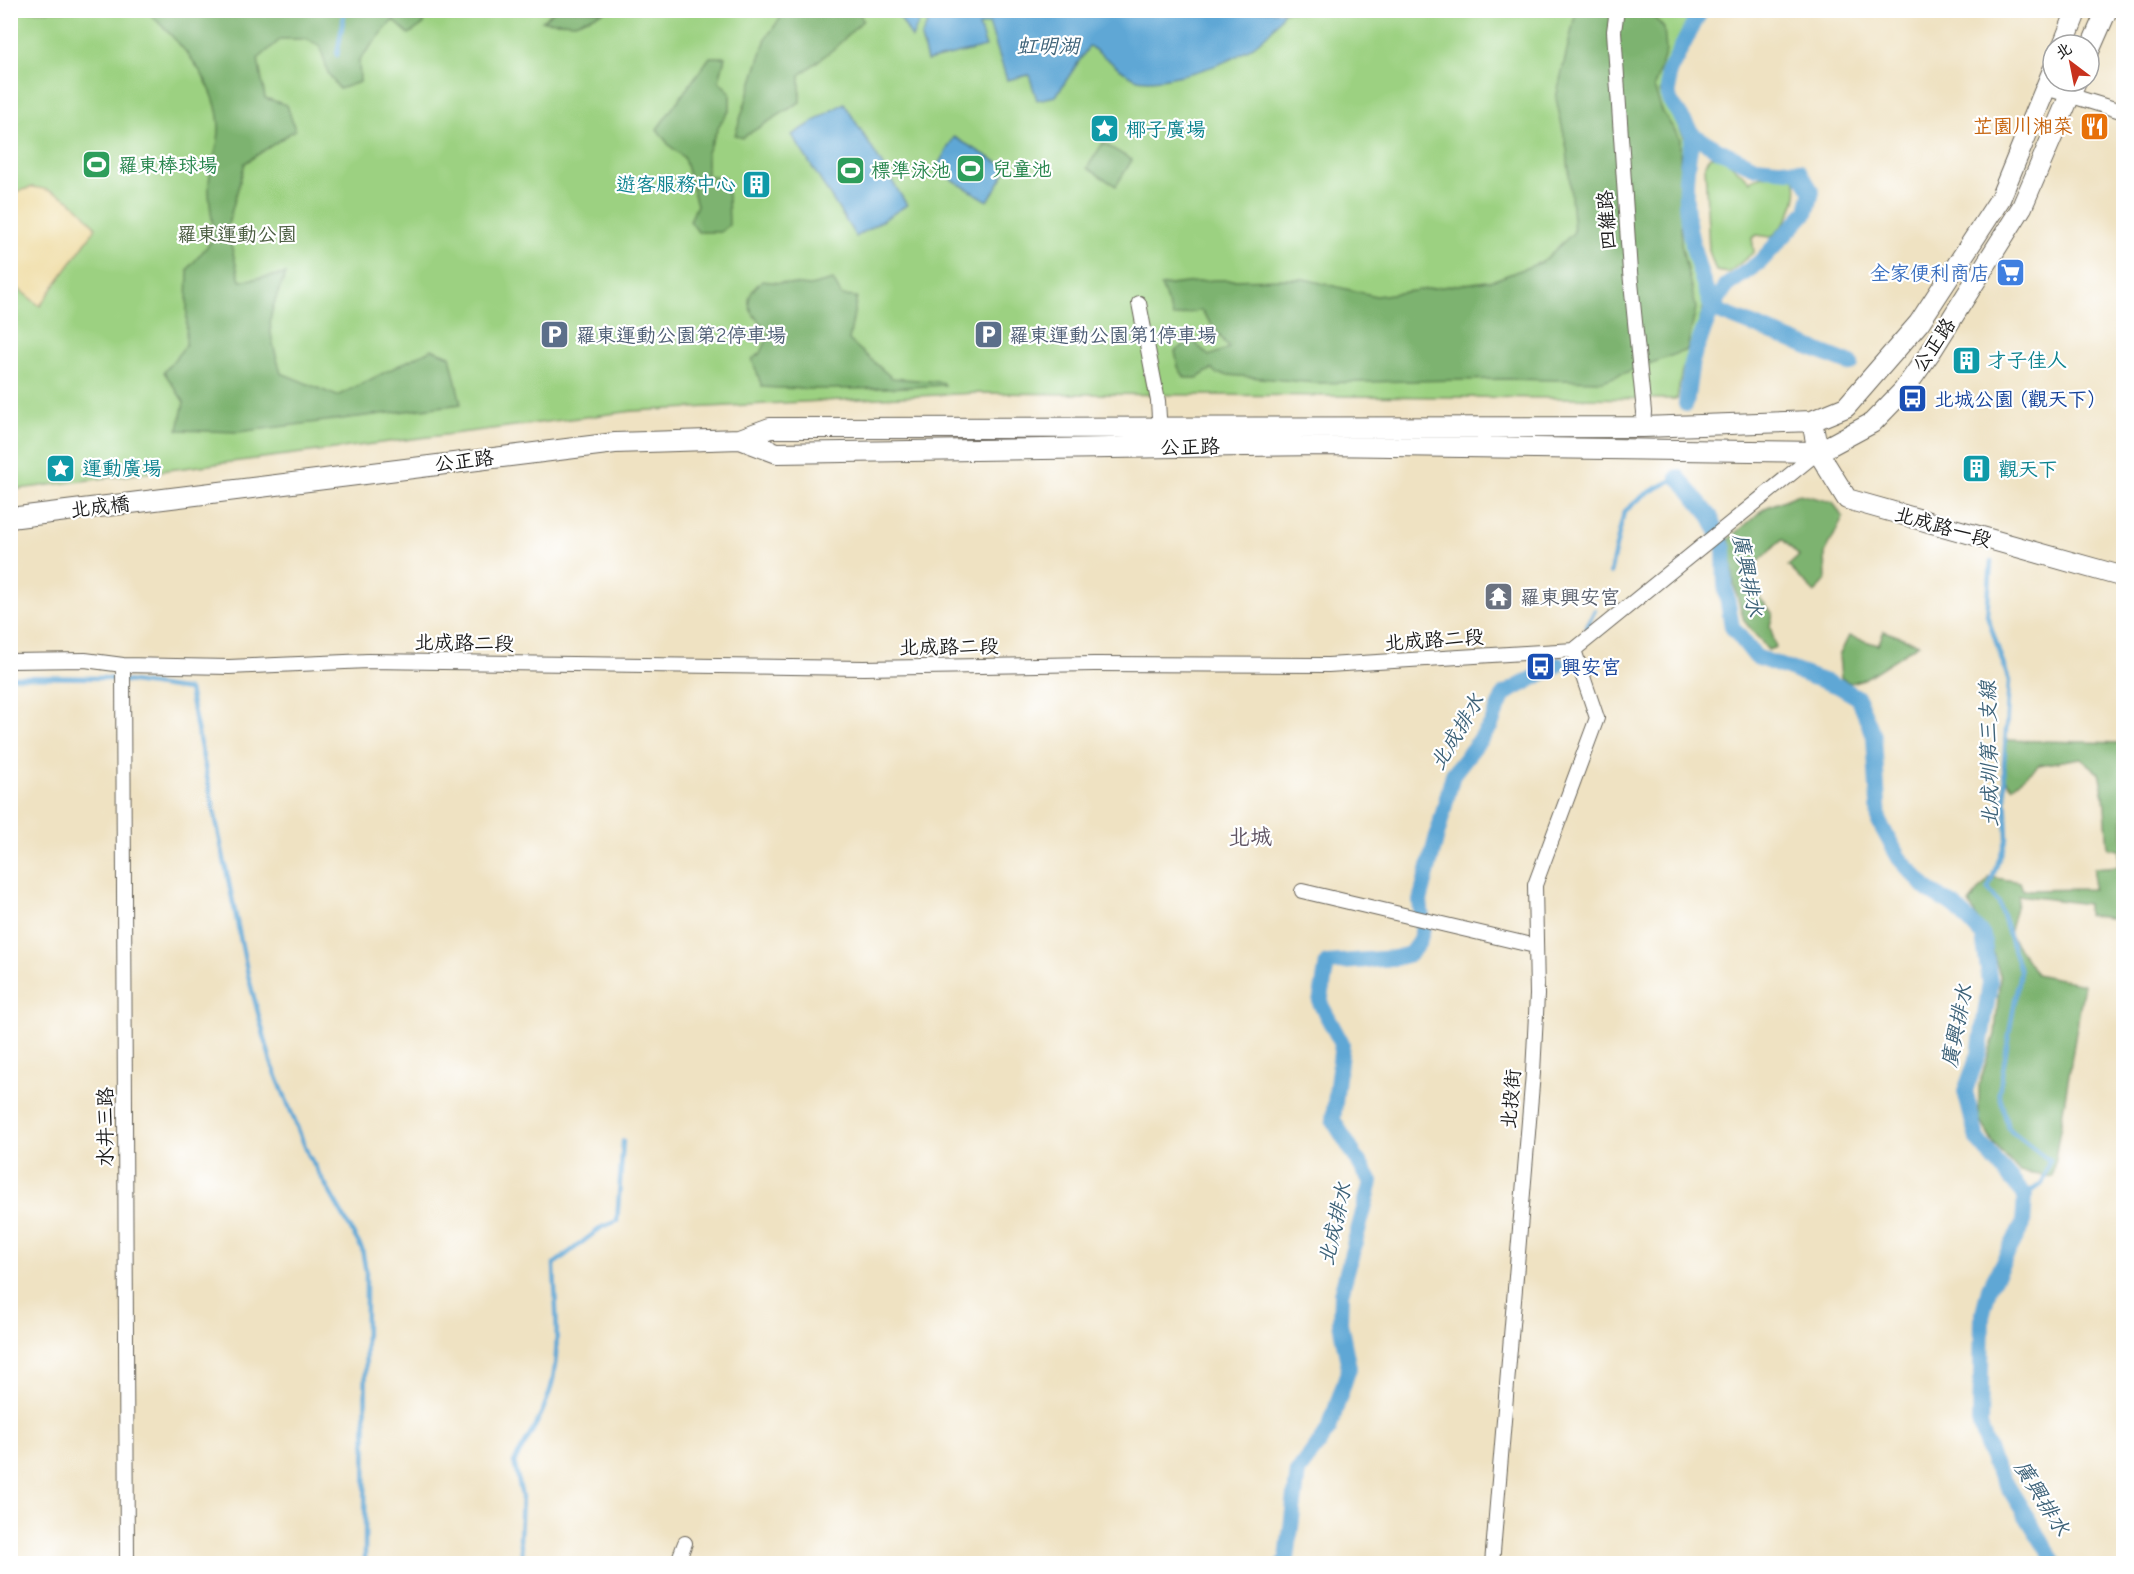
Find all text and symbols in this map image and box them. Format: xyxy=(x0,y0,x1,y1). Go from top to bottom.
north arrow xyxy=(2041,33,2101,93)
water label: 虹明湖 xyxy=(1017,34,1081,58)
text: 北 xyxy=(2052,39,2075,63)
restaurant icon: 芷園川湘菜 xyxy=(2078,110,2110,142)
place icon: 椰子廣場 xyxy=(1089,113,1121,145)
place label: 芷園川湘菜 xyxy=(1973,115,2073,138)
place label: 椰子廣場 xyxy=(1126,118,1206,141)
sports icon: 羅東棒球場 xyxy=(81,149,113,181)
sports icon: 兒童池 xyxy=(955,153,987,185)
place label: 羅東棒球場 xyxy=(118,154,218,177)
sports icon: 標準泳池 xyxy=(834,154,866,186)
place label: 兒童池 xyxy=(992,158,1052,181)
place label: 標準泳池 xyxy=(871,159,951,182)
building icon: 遊客服務中心 xyxy=(741,168,773,200)
place label: 遊客服務中心 xyxy=(616,173,736,196)
street label: 四維路 xyxy=(1593,188,1621,251)
park label: 羅東運動公園 xyxy=(177,223,297,246)
supermarket icon: 全家便利商店 xyxy=(1995,257,2027,289)
place label: 全家便利商店 xyxy=(1870,262,1990,285)
street label: 公正路 xyxy=(1908,313,1961,376)
parking icon: 羅東運動公園第2停車場 xyxy=(539,319,571,351)
parking icon: 羅東運動公園第1停車場 xyxy=(972,319,1004,351)
place label: 羅東運動公園第2停車場 xyxy=(576,324,786,347)
place label: 羅東運動公園第1停車場 xyxy=(1009,324,1217,347)
building icon: 才子佳人 xyxy=(1950,344,1982,376)
place label: 才子佳人 xyxy=(1987,349,2067,372)
bus stop icon: 北城公園 (觀天下) xyxy=(1897,383,1929,415)
place label: 北城公園 (觀天下) xyxy=(1934,388,2095,411)
street label: 公正路 xyxy=(1160,435,1221,459)
street label: 公正路 xyxy=(433,446,496,476)
place icon: 運動廣場 xyxy=(45,452,77,484)
building icon: 觀天下 xyxy=(1961,453,1993,485)
place label: 運動廣場 xyxy=(82,457,162,480)
place label: 觀天下 xyxy=(1998,458,2058,481)
street label: 北成橋 xyxy=(69,492,131,522)
street label: 北成路一段 xyxy=(1892,502,1994,552)
water label: 廣興排水 xyxy=(1728,531,1768,619)
temple icon: 羅東興安宮 xyxy=(1483,581,1515,613)
place label: 羅東興安宮 xyxy=(1520,586,1620,609)
street label: 北成路二段 xyxy=(1383,625,1485,655)
street label: 北成路二段 xyxy=(414,631,514,655)
street label: 北成路二段 xyxy=(899,635,999,659)
bus stop icon: 興安宮 xyxy=(1524,651,1556,683)
place label: 興安宮 xyxy=(1561,656,1621,679)
water label: 北成圳第三支線 xyxy=(1976,679,2002,828)
water label: 北成排水 xyxy=(1425,689,1489,774)
district label: 北城 xyxy=(1228,824,1272,850)
water label: 廣興排水 xyxy=(1937,982,1977,1070)
street label: 北投街 xyxy=(1497,1068,1525,1130)
street label: 水井三路 xyxy=(94,1086,117,1167)
water label: 北成排水 xyxy=(1314,1179,1356,1268)
water label: 廣興排水 xyxy=(2010,1456,2075,1541)

